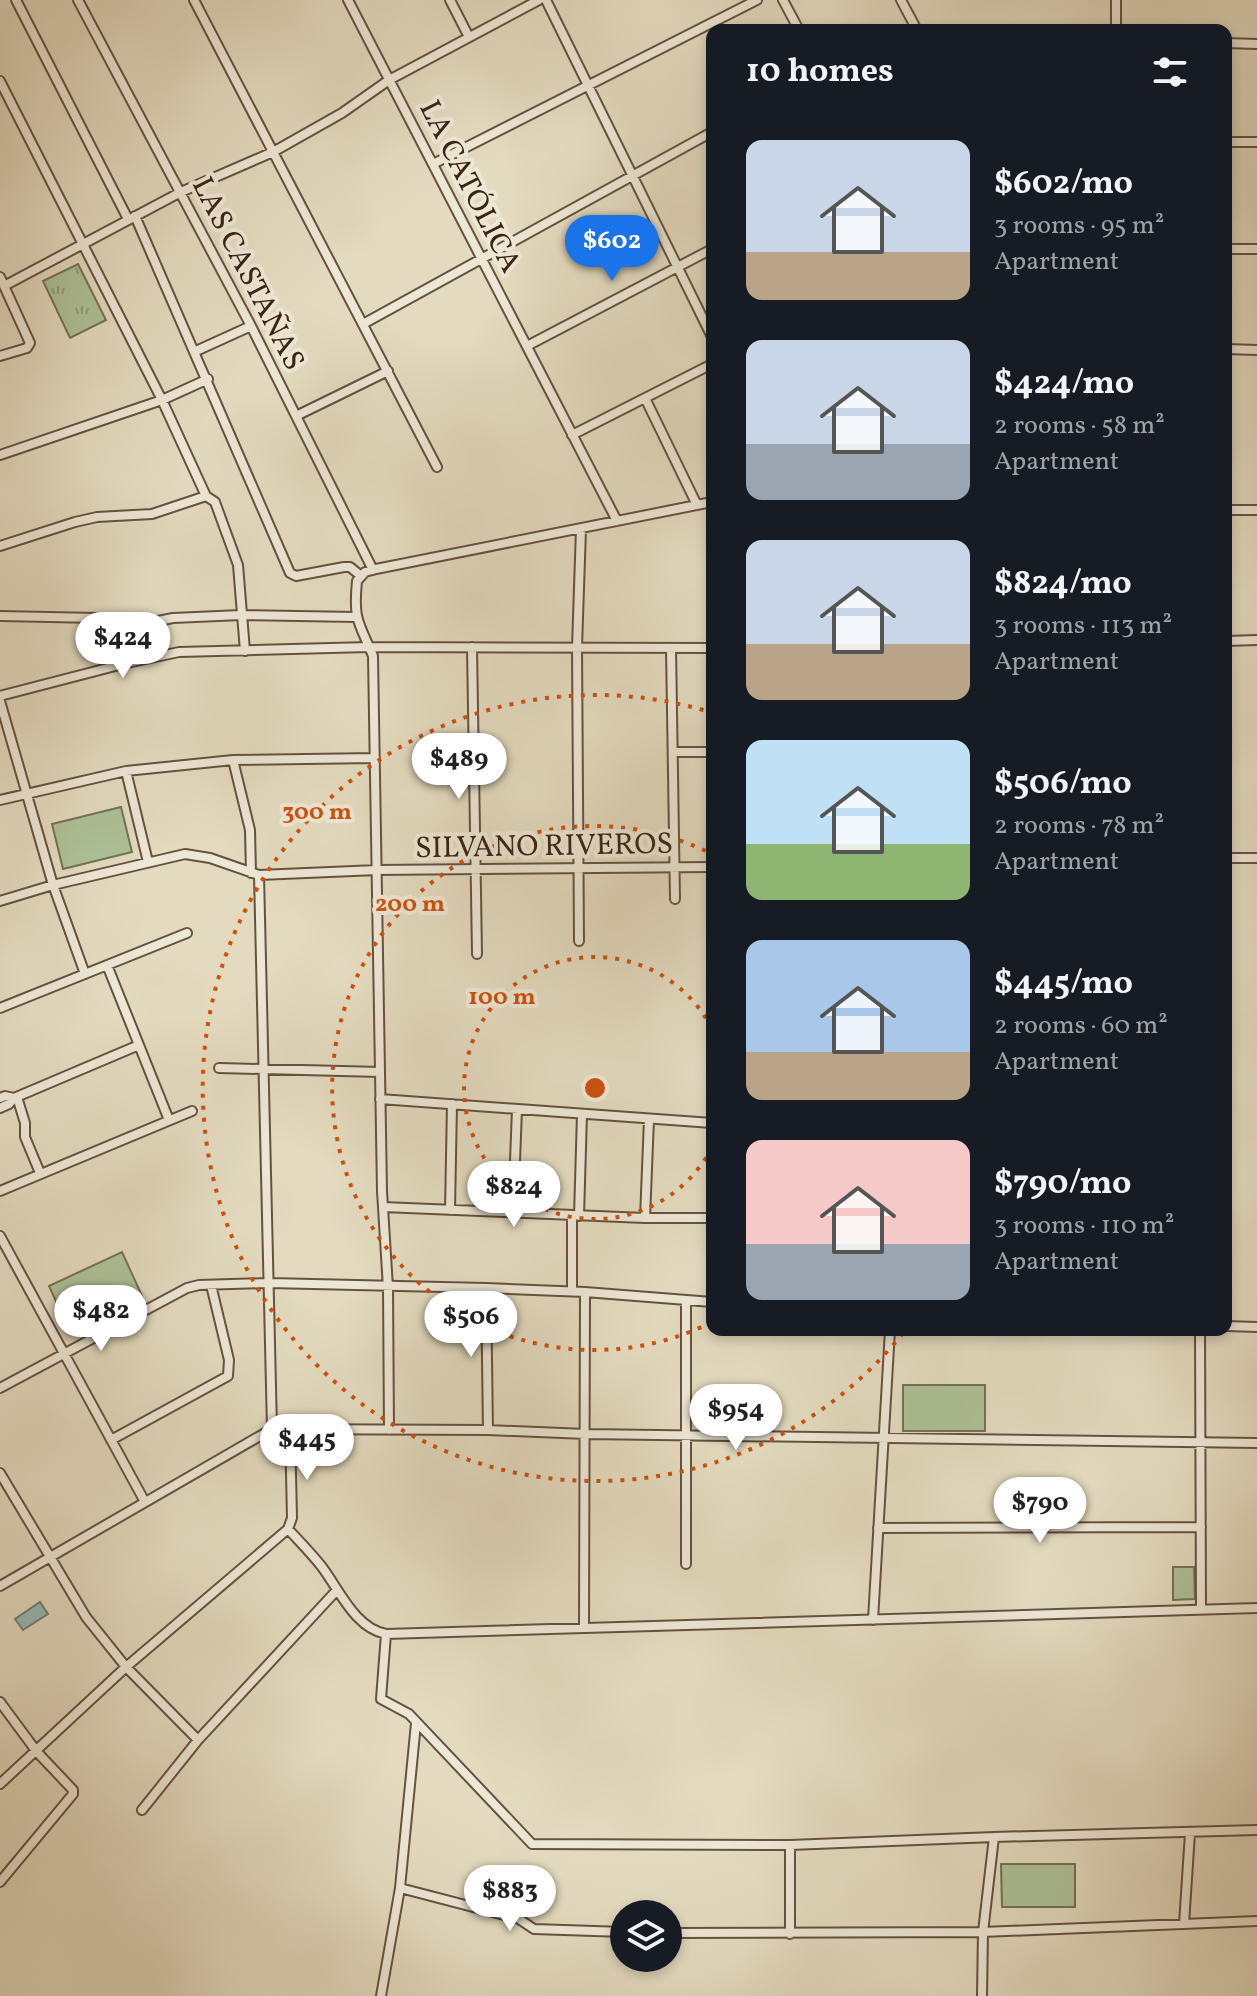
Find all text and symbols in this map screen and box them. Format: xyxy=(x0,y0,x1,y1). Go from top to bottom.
text: 10 homes xyxy=(746,49,894,96)
icon: filters xyxy=(1148,50,1192,94)
street label: LA CATÓLICA xyxy=(408,93,531,280)
text: $602/mo xyxy=(994,161,1133,208)
street label: LAS CASTAÑAS xyxy=(180,170,314,378)
icon: home xyxy=(810,172,906,268)
text: 3 rooms · 95 m² xyxy=(994,208,1164,244)
pin: $602 xyxy=(565,215,659,283)
text: $602 xyxy=(583,223,641,259)
text: Apartment xyxy=(994,244,1119,280)
text: $424/mo xyxy=(994,361,1134,408)
icon: home xyxy=(810,372,906,468)
text: 2 rooms · 58 m² xyxy=(994,408,1165,444)
text: Apartment xyxy=(994,444,1119,480)
text: $824/mo xyxy=(994,561,1132,608)
icon: home xyxy=(810,572,906,668)
text: 3 rooms · 113 m² xyxy=(994,608,1172,644)
pin: $424 xyxy=(76,612,170,680)
text: $424 xyxy=(93,620,153,656)
text: Apartment xyxy=(994,644,1119,680)
pin: $489 xyxy=(412,733,506,801)
text: $489 xyxy=(430,741,488,777)
text: $506/mo xyxy=(994,761,1132,808)
icon: home xyxy=(810,772,906,868)
text: 300 m xyxy=(282,796,352,830)
text: 2 rooms · 78 m² xyxy=(994,808,1164,844)
street label: SILVANO RIVEROS xyxy=(415,824,673,870)
text: Apartment xyxy=(994,844,1119,880)
text: 200 m xyxy=(375,888,445,922)
text: $445/mo xyxy=(994,961,1133,1008)
icon: home xyxy=(810,972,906,1068)
text: 100 m xyxy=(468,981,536,1015)
text: 2 rooms · 60 m² xyxy=(994,1008,1168,1044)
text: Apartment xyxy=(994,1044,1119,1080)
centre of rings xyxy=(581,1074,609,1102)
pin: $824 xyxy=(467,1161,561,1229)
text: $790/mo xyxy=(994,1161,1131,1208)
text: $824 xyxy=(485,1169,543,1205)
icon: home xyxy=(810,1172,906,1268)
text: 3 rooms · 110 m² xyxy=(994,1208,1174,1244)
text: Apartment xyxy=(994,1244,1119,1280)
pin: $482 xyxy=(54,1285,148,1353)
pin: $506 xyxy=(424,1291,518,1359)
text: $482 xyxy=(72,1293,130,1329)
text: $506 xyxy=(442,1299,500,1335)
pin: $954 xyxy=(689,1384,783,1452)
text: $954 xyxy=(708,1392,765,1428)
pin: $445 xyxy=(260,1414,354,1482)
text: $445 xyxy=(278,1422,336,1458)
pin: $790 xyxy=(993,1477,1087,1545)
text: $790 xyxy=(1011,1485,1069,1521)
pin: $883 xyxy=(463,1865,557,1933)
text: $883 xyxy=(482,1873,538,1909)
map controls xyxy=(610,1900,682,1972)
button: layers xyxy=(610,1900,682,1972)

